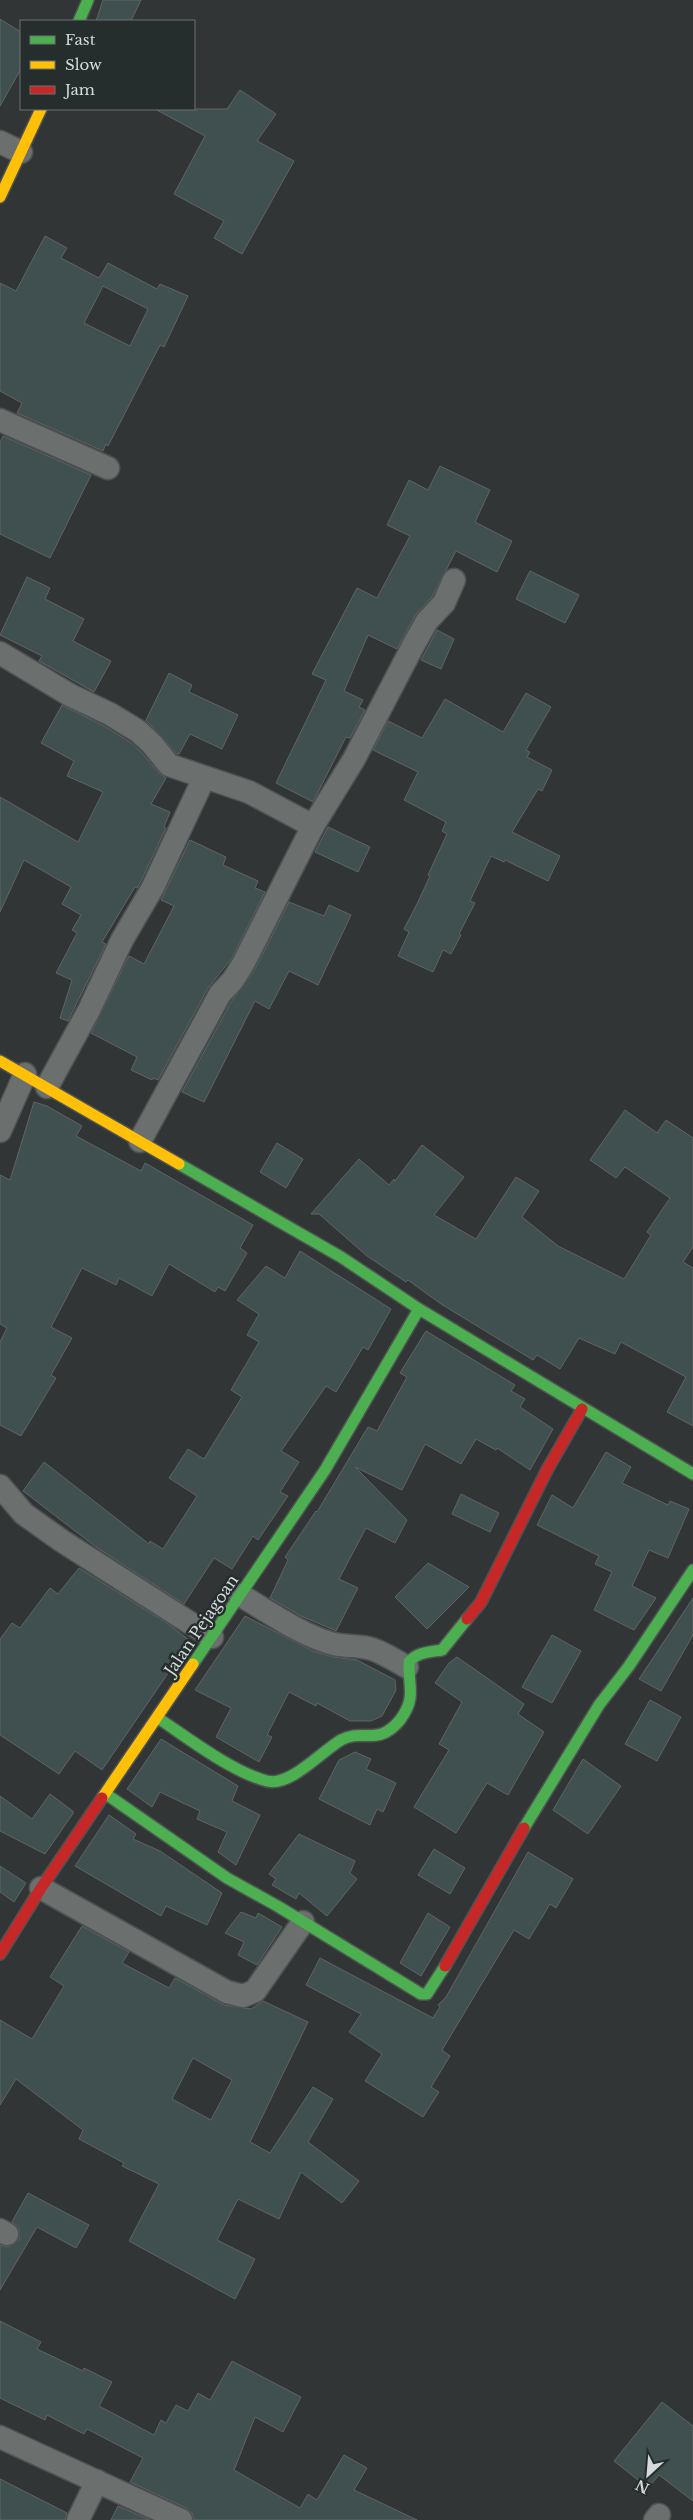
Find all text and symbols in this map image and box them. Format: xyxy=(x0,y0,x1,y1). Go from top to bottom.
legend xyxy=(20,20,195,110)
text: Fast xyxy=(65,30,96,49)
text: Slow xyxy=(65,55,102,74)
text: Jam xyxy=(63,80,95,99)
street label: Jalan Pejagoan xyxy=(159,1571,242,1681)
north arrow xyxy=(623,2450,673,2500)
text: N xyxy=(632,2476,652,2498)

